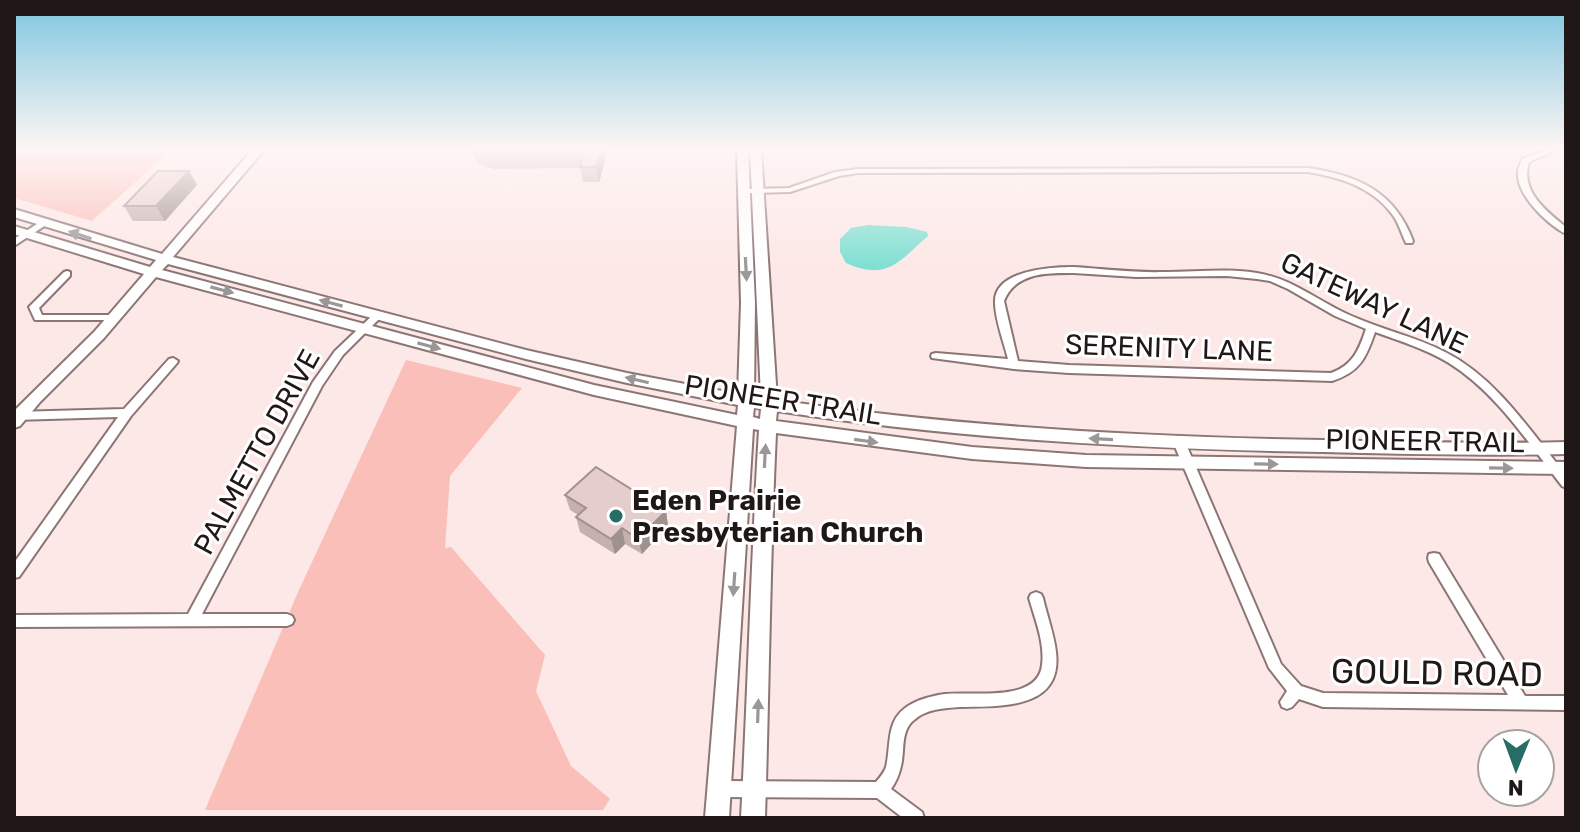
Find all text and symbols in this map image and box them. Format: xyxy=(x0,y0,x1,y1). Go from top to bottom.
one-way arrow xyxy=(67,228,91,241)
street label: GATEWAY LANE xyxy=(1275,245,1473,361)
one-way arrow xyxy=(740,257,753,282)
one-way arrow xyxy=(210,285,235,297)
one-way arrow xyxy=(318,296,343,308)
street label: SERENITY LANE xyxy=(1064,328,1274,368)
one-way arrow xyxy=(416,340,441,352)
street label: PALMETTO DRIVE xyxy=(187,344,327,560)
street label: PIONEER TRAIL xyxy=(682,368,884,432)
one-way arrow xyxy=(624,373,649,386)
street label: PIONEER TRAIL xyxy=(1325,423,1525,459)
one-way arrow xyxy=(1088,432,1113,445)
one-way arrow xyxy=(854,435,879,448)
one-way arrow xyxy=(759,443,772,468)
one-way arrow xyxy=(1254,458,1279,470)
one-way arrow xyxy=(1489,462,1514,474)
place label: Eden Prairie Presbyterian Church xyxy=(632,484,923,549)
marker: Eden Prairie Presbyterian Church xyxy=(607,507,625,525)
one-way arrow xyxy=(727,572,740,597)
street label: GOULD ROAD xyxy=(1331,651,1543,695)
one-way arrow xyxy=(751,698,764,723)
north arrow xyxy=(1476,728,1556,808)
text: N xyxy=(1508,774,1524,801)

